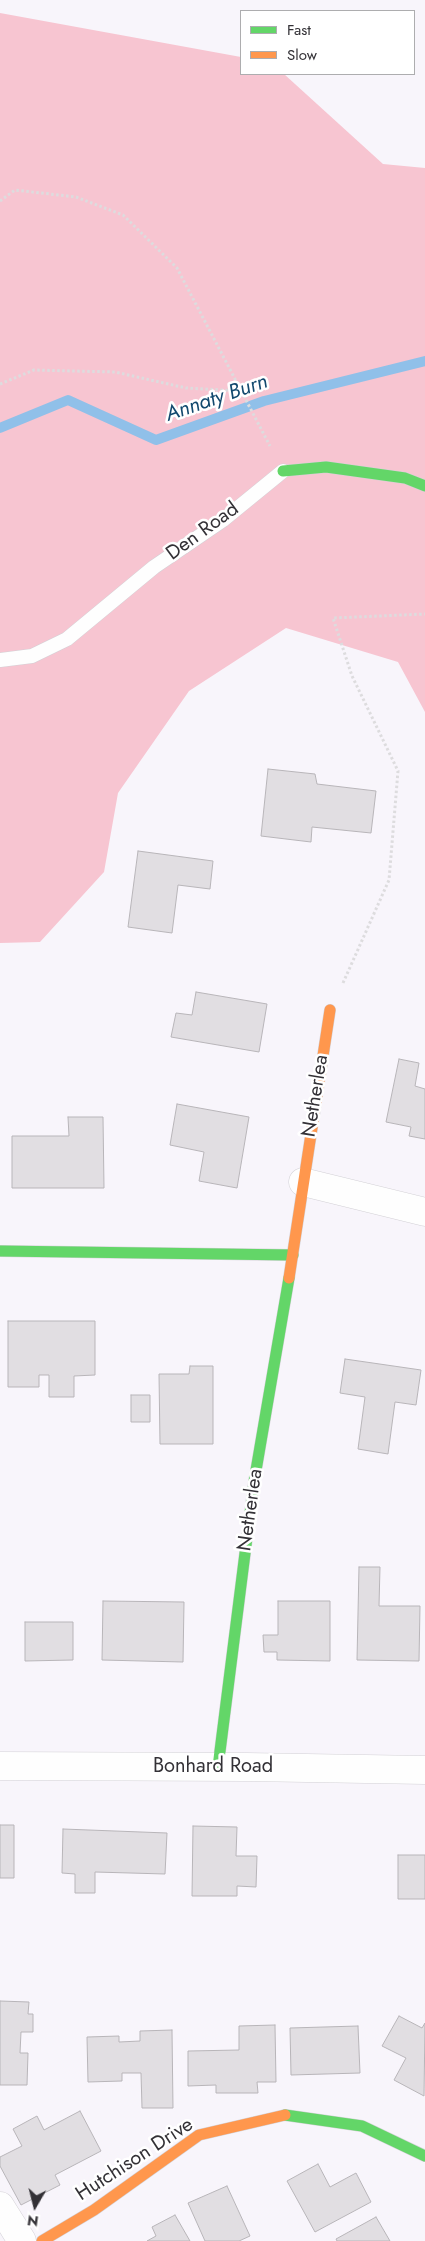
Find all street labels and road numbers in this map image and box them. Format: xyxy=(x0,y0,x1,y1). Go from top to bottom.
street label: Den Road xyxy=(162,498,244,566)
street label: Netherlea xyxy=(298,1053,334,1139)
street label: Netherlea xyxy=(233,1467,269,1553)
street label: Bonhard Road xyxy=(153,1755,273,1779)
street label: Hutchison Drive xyxy=(72,2113,198,2207)

